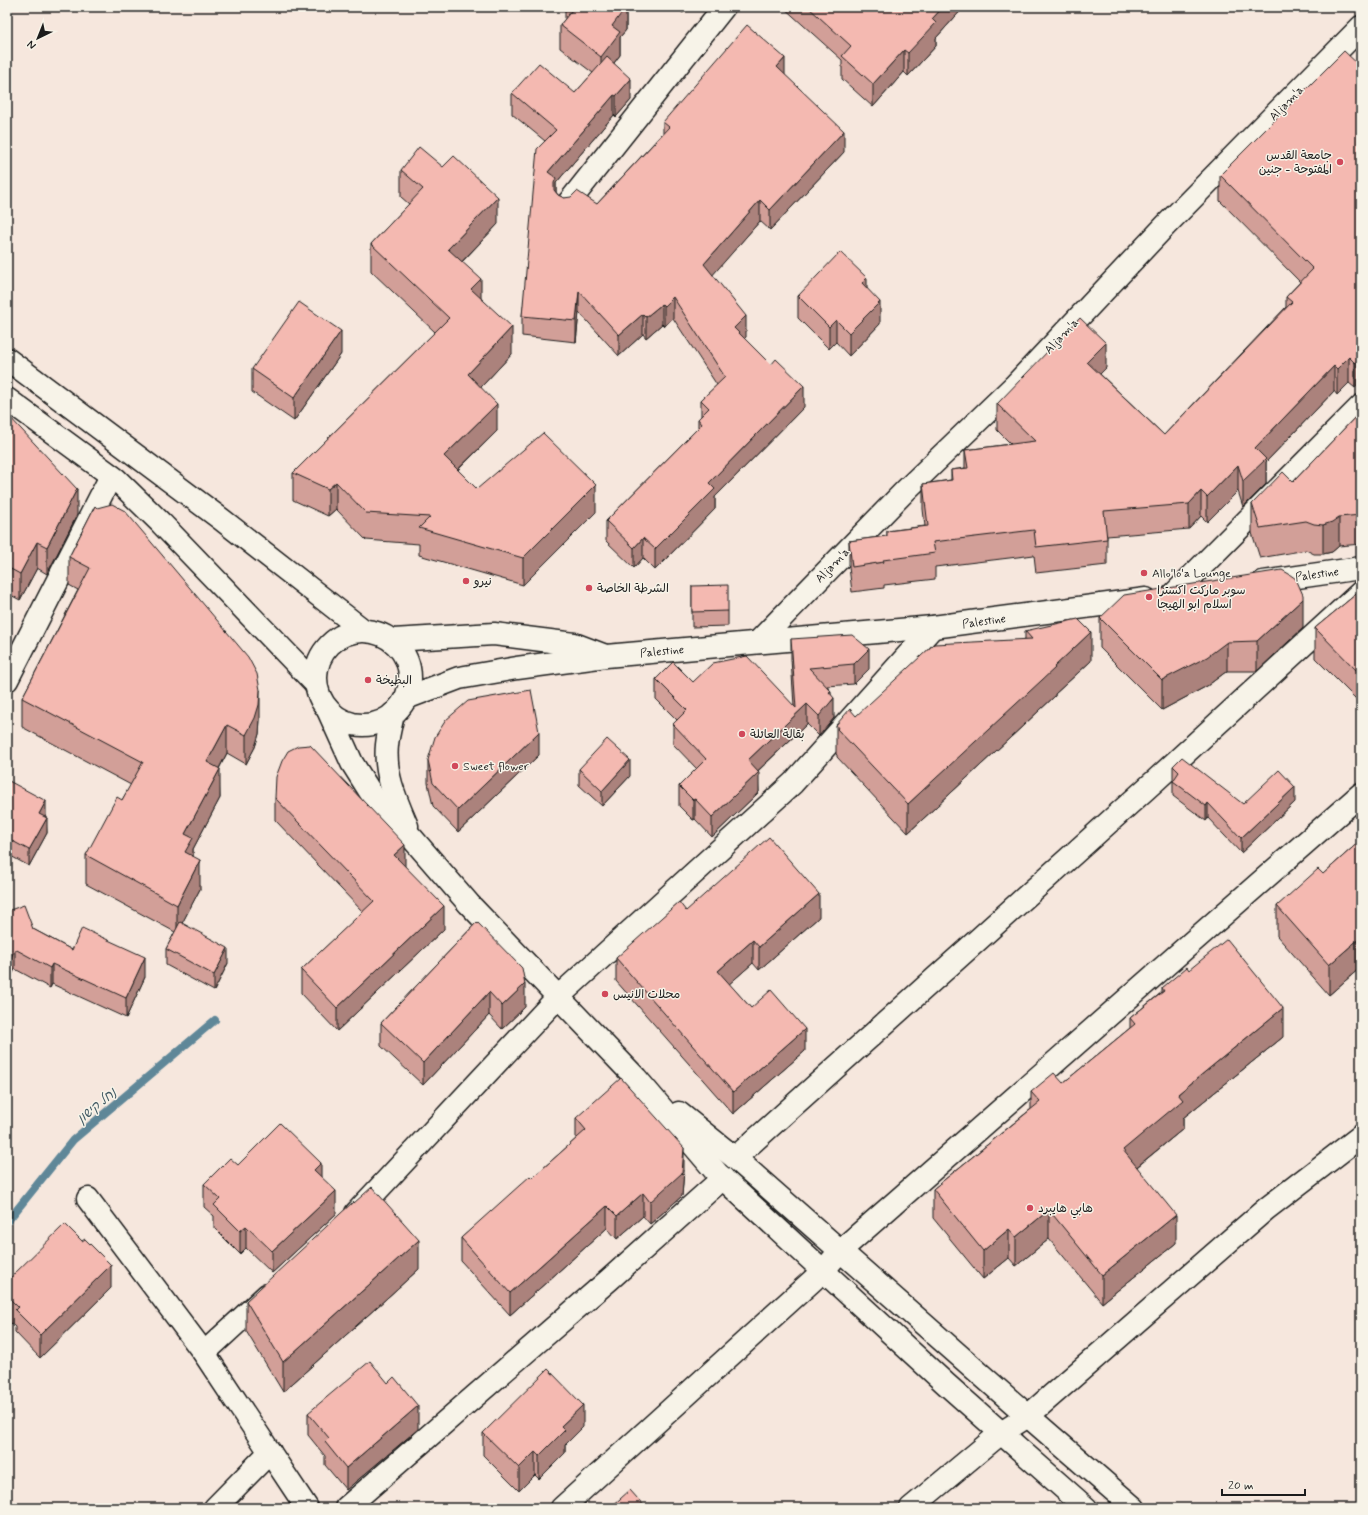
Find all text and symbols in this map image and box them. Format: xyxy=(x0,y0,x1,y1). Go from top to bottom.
north arrow xyxy=(18,18,58,58)
text: N xyxy=(24,37,39,52)
street label: Aljam'a xyxy=(1266,83,1307,125)
place label: جامعة القدس المفتوحة - جنين xyxy=(1259,148,1332,178)
marker: جامعة القدس المفتوحة - جنين xyxy=(1335,157,1345,167)
street label: Aljam'a xyxy=(1041,315,1082,358)
street label: Aljam'a xyxy=(812,545,853,587)
street label: Palestine xyxy=(1294,564,1340,586)
place label: Allo'lo'a Lounge xyxy=(1152,566,1231,582)
marker: Allo'lo'a Lounge xyxy=(1139,568,1149,578)
place label: نيرو xyxy=(473,574,492,590)
marker: نيرو xyxy=(461,576,471,586)
place label: الشرطة الخاصة xyxy=(597,581,669,597)
marker: الشرطة الخاصة xyxy=(584,583,594,593)
place label: سوبر ماركت اكسترا اسلام ابو الهيجا xyxy=(1157,583,1246,613)
marker: سوبر ماركت اكسترا اسلام ابو الهيجا xyxy=(1144,592,1154,602)
street label: Palestine xyxy=(961,611,1007,633)
street label: Palestine xyxy=(639,642,685,662)
place label: البطيخة xyxy=(376,673,412,689)
marker: البطيخة xyxy=(363,675,373,685)
place label: بقالة العائلة xyxy=(750,727,805,743)
marker: بقالة العائلة xyxy=(737,729,747,739)
place label: Sweet flower xyxy=(463,759,529,775)
marker: Sweet flower xyxy=(450,761,460,771)
place label: محلات الانيس xyxy=(613,987,680,1003)
marker: محلات الانيس xyxy=(600,989,610,999)
water label: נחל קישון xyxy=(74,1084,121,1128)
place label: هابي هايبرد xyxy=(1038,1201,1093,1219)
marker: هابي هايبرد xyxy=(1025,1203,1035,1213)
scale bar xyxy=(1222,1471,1305,1497)
text: 20 m xyxy=(1228,1478,1254,1494)

